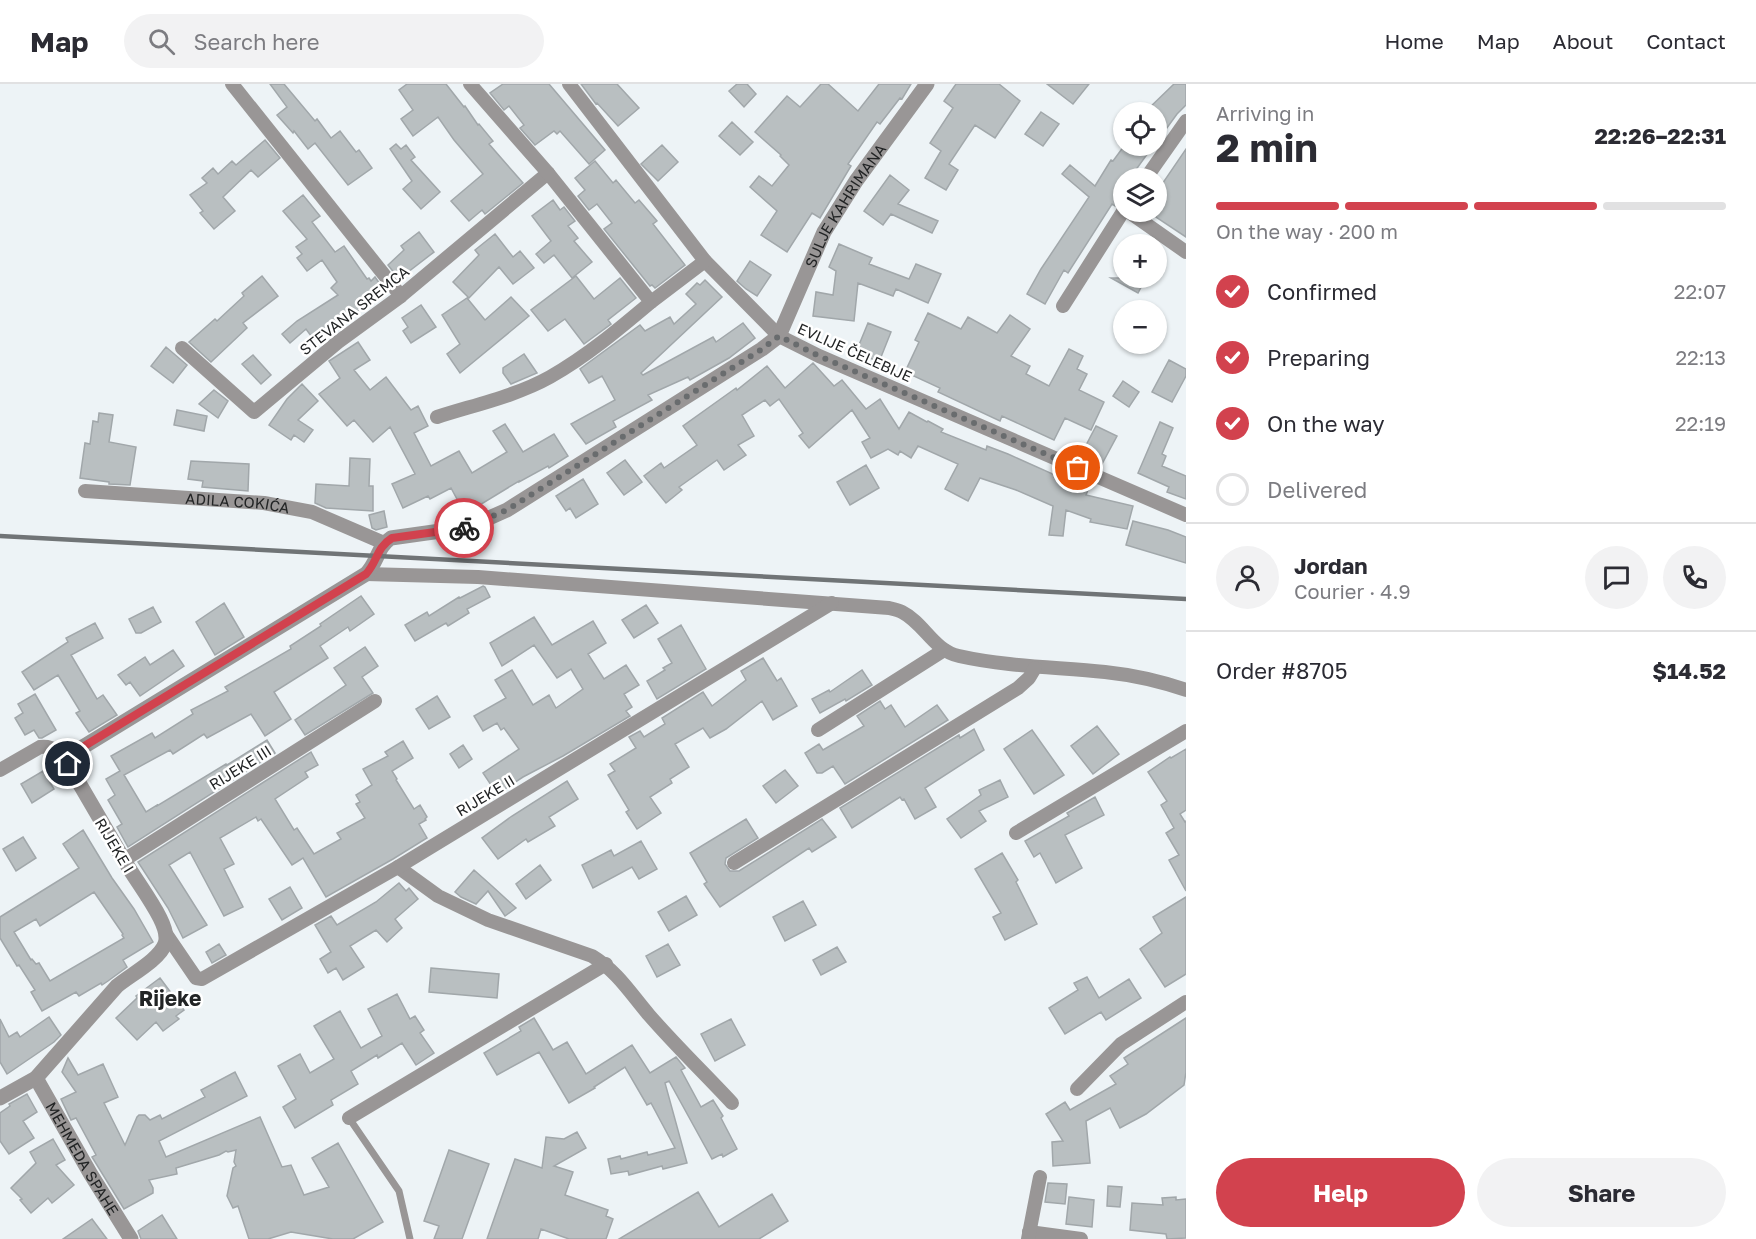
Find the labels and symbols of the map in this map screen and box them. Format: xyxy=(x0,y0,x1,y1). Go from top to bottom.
street label: SULJE KAHRIMANA xyxy=(801,140,889,270)
street label: STEVANA SREMCA xyxy=(296,262,412,358)
street label: EVLIJE ČELEBIJE xyxy=(795,319,915,385)
pin xyxy=(1052,442,1103,493)
street label: ADILA COKIĆA xyxy=(185,489,291,517)
courier xyxy=(434,498,494,558)
pin xyxy=(42,738,93,789)
street label: RIJEKE III xyxy=(206,741,274,793)
street label: RIJEKE II xyxy=(452,771,518,819)
street label: RIJEKE I xyxy=(92,814,138,876)
district label: Rijeke xyxy=(139,985,201,1011)
street label: MEHMEDA SPAHE xyxy=(42,1099,123,1218)

